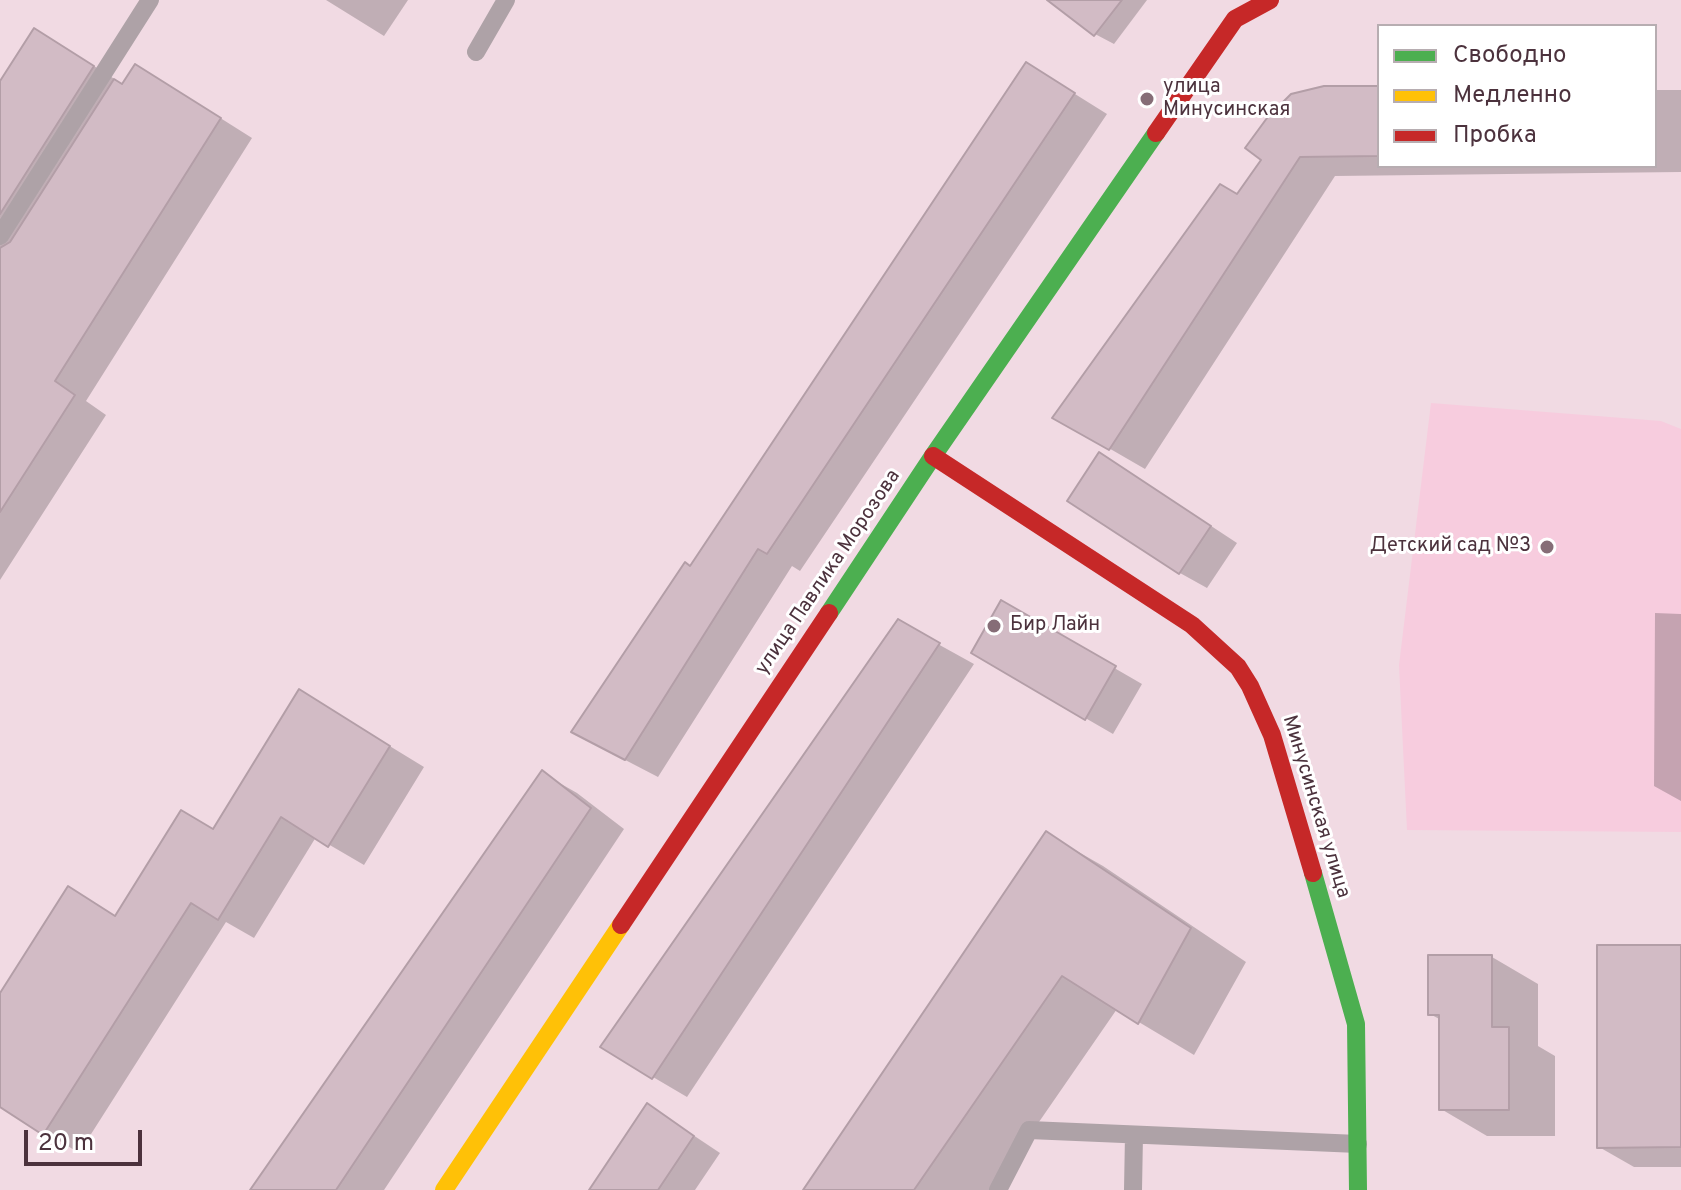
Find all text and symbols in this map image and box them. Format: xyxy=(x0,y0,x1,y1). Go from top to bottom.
legend xyxy=(1377,24,1657,168)
text: Свободно xyxy=(1453,41,1566,71)
place label: улица Минусинская xyxy=(1163,76,1290,123)
text: Медленно xyxy=(1453,81,1572,111)
marker: улица Минусинская xyxy=(1138,90,1156,108)
text: Пробка xyxy=(1453,121,1537,151)
street label: улица Павлика Морозова xyxy=(751,466,907,680)
place label: Детский сад №3 xyxy=(1370,535,1531,559)
marker: Детский сад №3 xyxy=(1538,538,1556,556)
place label: Бир Лайн xyxy=(1010,614,1100,638)
marker: Бир Лайн xyxy=(985,617,1003,635)
street label: Минусинская улица xyxy=(1276,713,1354,901)
scale bar xyxy=(28,1114,146,1164)
text: 20 m xyxy=(38,1129,94,1159)

